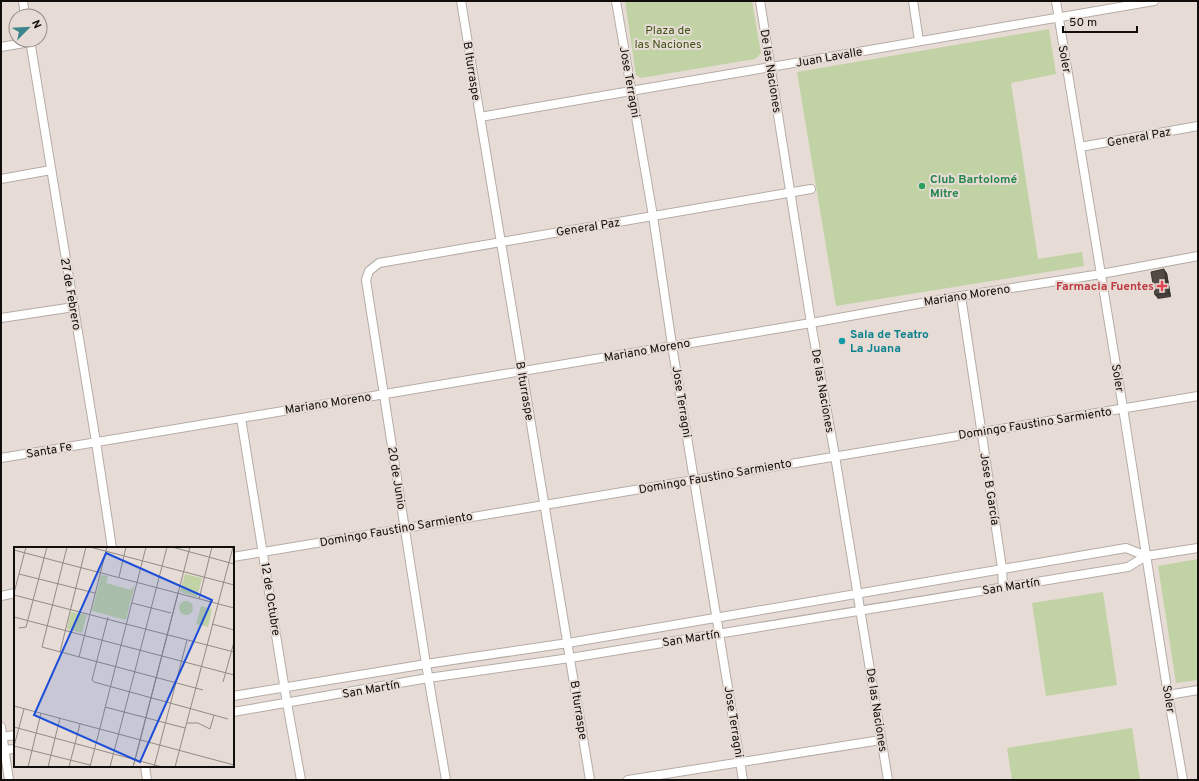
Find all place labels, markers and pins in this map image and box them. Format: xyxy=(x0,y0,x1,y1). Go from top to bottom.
place label: Club Bartolomé Mitre xyxy=(930,172,1018,202)
marker: Club Bartolomé Mitre xyxy=(917,181,927,191)
place label: Farmacia Fuentes xyxy=(1056,279,1154,295)
marker: Farmacia Fuentes xyxy=(1157,281,1167,291)
place label: Sala de Teatro La Juana xyxy=(850,327,929,357)
marker: Sala de Teatro La Juana xyxy=(837,336,847,346)

